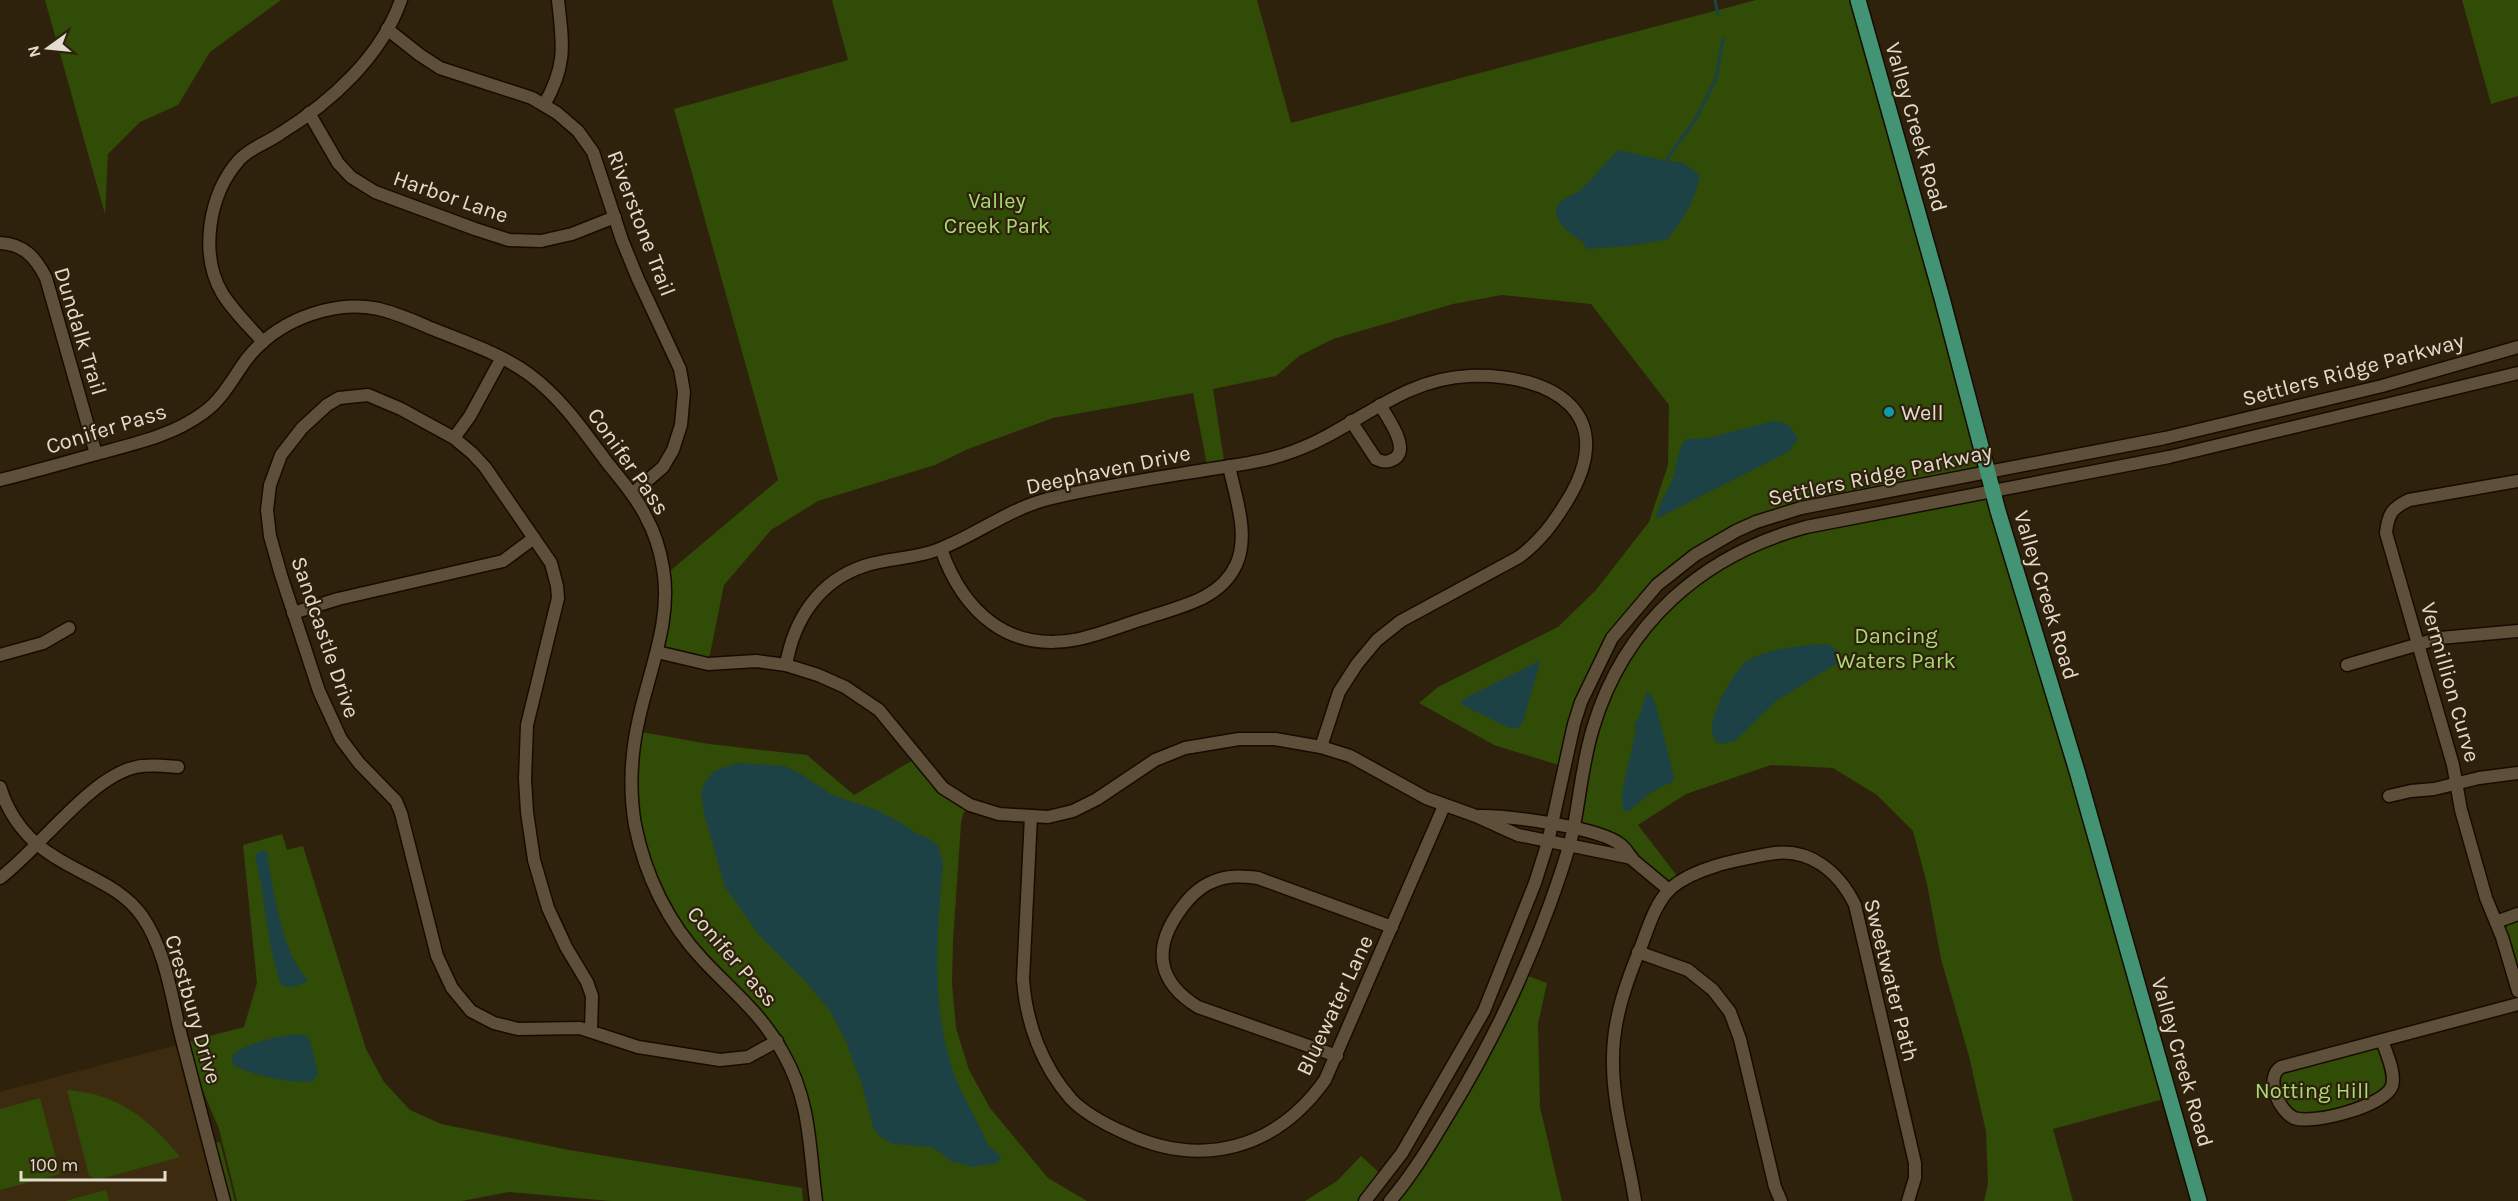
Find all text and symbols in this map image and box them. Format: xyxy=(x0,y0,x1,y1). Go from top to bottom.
north arrow xyxy=(18,18,78,78)
street label: Valley Creek Road xyxy=(1879,39,1953,215)
text: N xyxy=(23,44,45,60)
street label: Riverstone Trail xyxy=(601,147,681,300)
street label: Harbor Lane xyxy=(390,165,512,229)
park label: Valley Creek Park xyxy=(944,188,1050,239)
street label: Dundalk Trail xyxy=(48,264,112,398)
street label: Settlers Ridge Parkway xyxy=(2240,328,2467,412)
street label: Conifer Pass xyxy=(43,398,170,460)
place label: Well xyxy=(1901,400,1944,426)
street label: Conifer Pass xyxy=(582,403,675,520)
marker: Well xyxy=(1882,405,1896,419)
street label: Settlers Ridge Parkway xyxy=(1766,439,1995,511)
street label: Deephaven Drive xyxy=(1024,440,1193,500)
street label: Valley Creek Road xyxy=(2008,508,2084,683)
street label: Sandcastle Drive xyxy=(285,553,365,721)
street label: Vermillion Curve xyxy=(2415,600,2485,765)
park label: Dancing Waters Park xyxy=(1836,623,1956,674)
street label: Sweetwater Path xyxy=(1858,896,1924,1064)
street label: Conifer Pass xyxy=(682,901,783,1012)
street label: Bluewater Lane xyxy=(1291,931,1379,1080)
street label: Crestbury Drive xyxy=(159,932,227,1087)
street label: Valley Creek Road xyxy=(2145,974,2219,1150)
park label: Notting Hill xyxy=(2255,1078,2369,1104)
scale bar xyxy=(21,1144,165,1182)
text: 100 m xyxy=(30,1154,78,1176)

